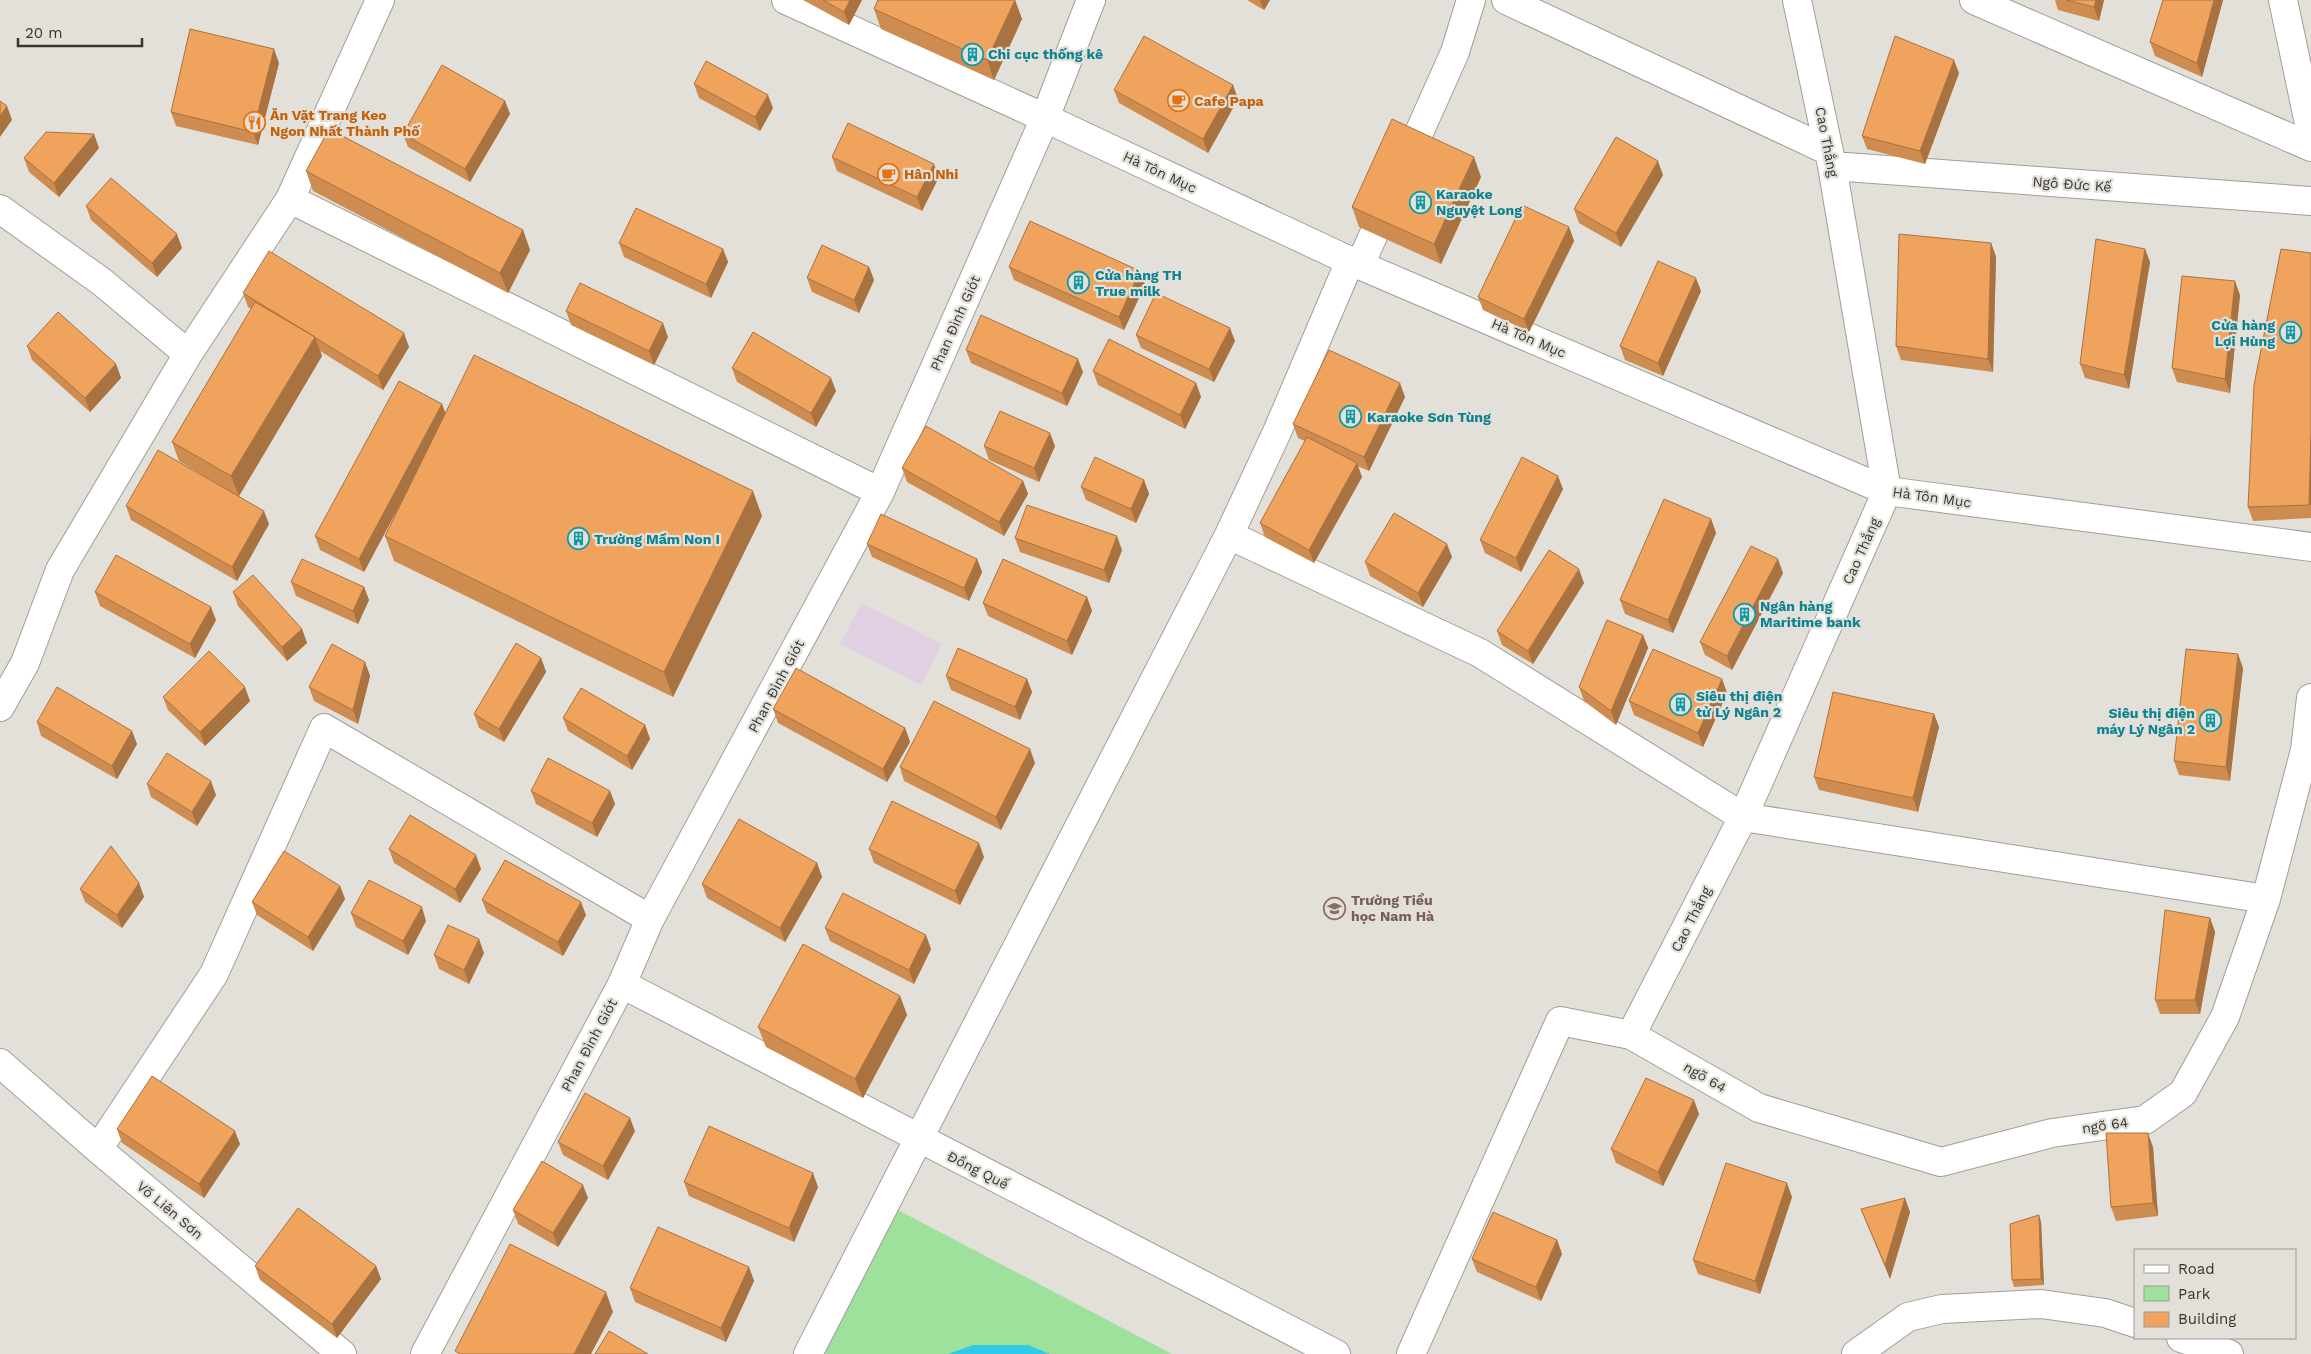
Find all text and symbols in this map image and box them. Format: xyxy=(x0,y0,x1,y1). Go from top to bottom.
scale bar xyxy=(18,15,141,47)
text: 20 m xyxy=(25,24,63,42)
building icon: Chi cục thống kê xyxy=(960,42,984,66)
place label: Chi cục thống kê xyxy=(988,46,1103,62)
cafe icon: Cafe Papa xyxy=(1166,89,1190,113)
place label: Cafe Papa xyxy=(1194,93,1265,109)
street label: Cao Thắng xyxy=(1812,106,1842,179)
place label: Ăn Vặt Trang Keo Ngon Nhất Thành Phố xyxy=(270,107,420,139)
restaurant icon: Ăn Vặt Trang Keo Ngon Nhất Thành Phố xyxy=(242,111,266,135)
street label: Hà Tôn Mục xyxy=(1121,148,1199,196)
cafe icon: Hân Nhi xyxy=(876,162,900,186)
place label: Hân Nhi xyxy=(904,166,958,182)
street label: Ngô Đức Kế xyxy=(2032,173,2112,195)
place label: Karaoke Nguyệt Long xyxy=(1436,186,1522,218)
building icon: Karaoke Nguyệt Long xyxy=(1408,190,1432,214)
place label: Cửa hàng TH True milk xyxy=(1095,267,1182,299)
building icon: Cửa hàng TH True milk xyxy=(1067,271,1091,295)
street label: Phan Đình Giót xyxy=(927,273,983,373)
street label: Hà Tôn Mục xyxy=(1489,315,1569,361)
place label: Cửa hàng Lợi Hùng xyxy=(2211,317,2275,349)
building icon: Cửa hàng Lợi Hùng xyxy=(2279,321,2303,345)
building icon: Karaoke Sơn Tùng xyxy=(1339,405,1363,429)
place label: Karaoke Sơn Tùng xyxy=(1367,409,1491,425)
street label: Hà Tôn Mục xyxy=(1892,484,1973,510)
street label: Cao Thắng xyxy=(1839,515,1883,587)
building icon: Trường Mầm Non I xyxy=(566,527,590,551)
place label: Trường Mầm Non I xyxy=(594,531,720,547)
place label: Ngân hàng Maritime bank xyxy=(1760,598,1861,630)
building icon: Ngân hàng Maritime bank xyxy=(1732,602,1756,626)
street label: Phan Đình Giót xyxy=(745,637,807,735)
place label: Siêu thị điện tử Lý Ngân 2 xyxy=(1696,688,1782,720)
building icon: Siêu thị điện tử Lý Ngân 2 xyxy=(1668,692,1692,716)
place label: Siêu thị điện máy Lý Ngân 2 xyxy=(2096,705,2195,737)
building icon: Siêu thị điện máy Lý Ngân 2 xyxy=(2199,709,2223,733)
street label: Cao Thắng xyxy=(1668,883,1715,954)
place label: Trường Tiểu học Nam Hà xyxy=(1351,892,1435,924)
school or university icon: Trường Tiểu học Nam Hà xyxy=(1323,896,1347,920)
street label: Phan Đình Giót xyxy=(558,996,620,1094)
street label: ngõ 64 xyxy=(1681,1058,1729,1096)
street label: ngõ 64 xyxy=(2081,1114,2129,1136)
street label: Đồng Quế xyxy=(945,1148,1011,1192)
street label: Võ Liên Sơn xyxy=(134,1178,206,1242)
legend xyxy=(2134,1249,2296,1339)
text: Road xyxy=(2178,1260,2215,1278)
text: Park xyxy=(2178,1285,2211,1303)
text: Building xyxy=(2178,1310,2236,1328)

